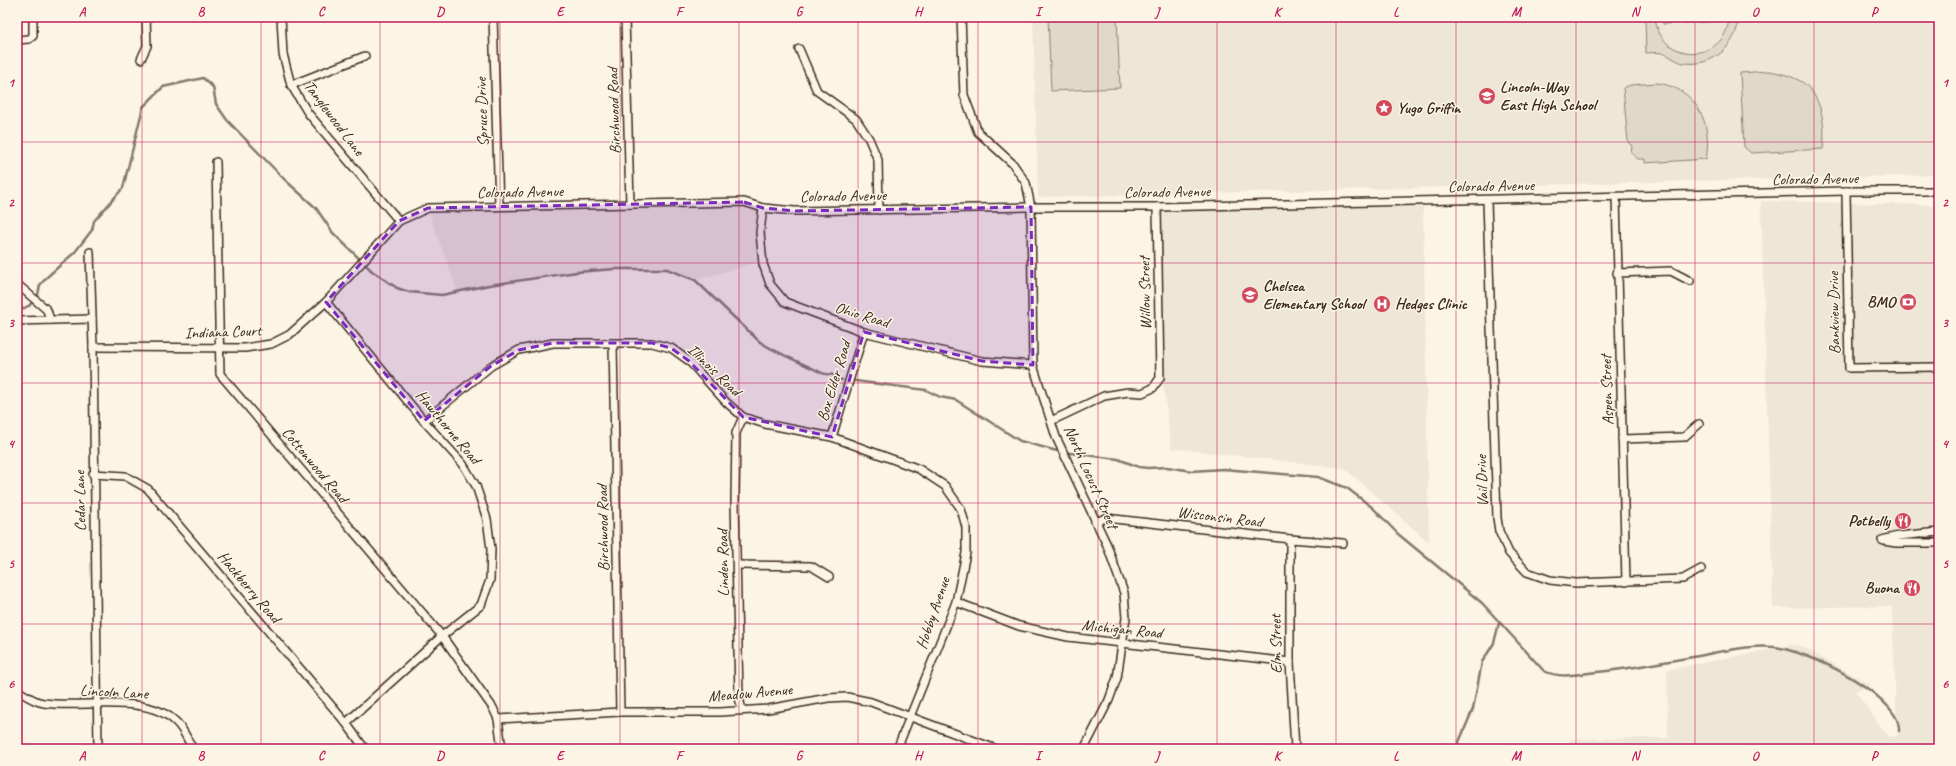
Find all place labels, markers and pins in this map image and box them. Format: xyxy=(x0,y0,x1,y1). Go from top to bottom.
place label: Lincoln-Way East High School xyxy=(1500,77,1599,115)
school or university icon: Lincoln-Way East High School xyxy=(1477,86,1497,106)
place icon: Yugo Griffin xyxy=(1374,98,1394,118)
place label: Yugo Griffin xyxy=(1397,98,1462,118)
place label: Chelsea Elementary School xyxy=(1263,276,1368,314)
school or university icon: Chelsea Elementary School xyxy=(1240,285,1260,305)
place label: BMO xyxy=(1867,292,1897,312)
bank icon: BMO xyxy=(1898,292,1918,312)
hospital icon: Hedges Clinic xyxy=(1372,294,1392,314)
place label: Hedges Clinic xyxy=(1395,294,1468,314)
place label: Potbelly xyxy=(1848,511,1892,531)
restaurant icon: Potbelly xyxy=(1893,511,1913,531)
place label: Buona xyxy=(1865,578,1900,598)
restaurant icon: Buona xyxy=(1902,578,1922,598)

